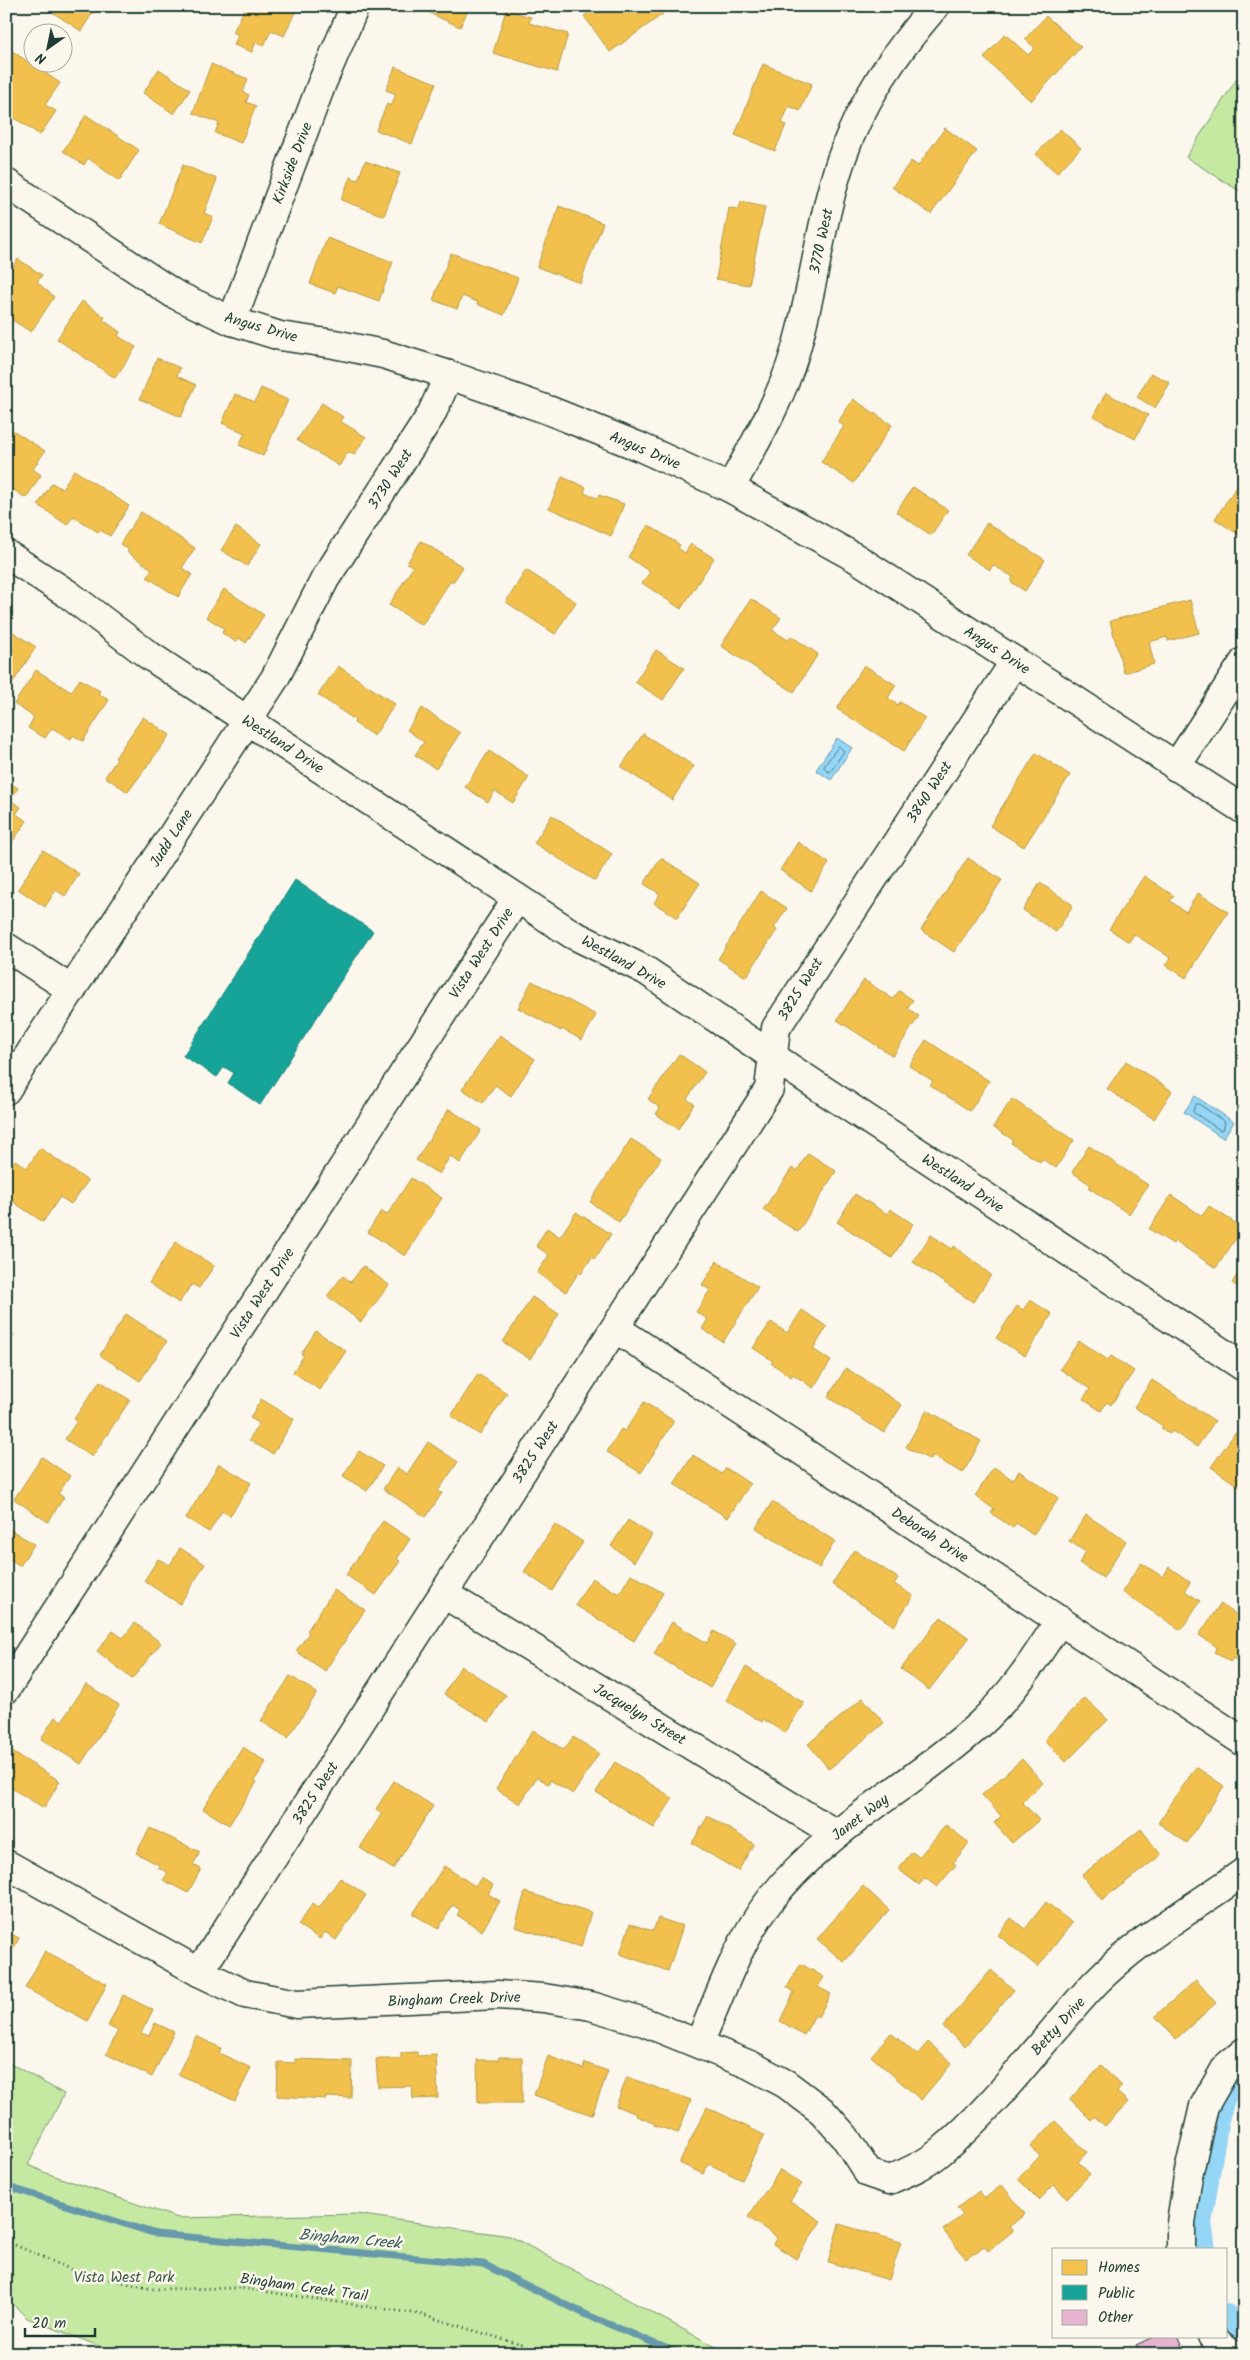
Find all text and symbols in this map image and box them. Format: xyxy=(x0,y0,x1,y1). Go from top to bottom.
north arrow xyxy=(22,22,72,72)
text: N xyxy=(32,46,51,70)
street label: Kirkside Drive xyxy=(266,119,320,208)
street label: 3770 West xyxy=(803,206,841,276)
street label: Angus Drive xyxy=(221,306,300,350)
street label: Angus Drive xyxy=(605,425,684,477)
street label: 3730 West xyxy=(362,444,420,515)
street label: Angus Drive xyxy=(958,620,1035,682)
street label: Westland Drive xyxy=(236,709,329,781)
street label: 3840 West xyxy=(901,756,959,828)
street label: Judd Lane xyxy=(144,804,200,872)
street label: Vista West Drive xyxy=(443,903,521,1004)
street label: Westland Drive xyxy=(577,930,671,996)
street label: 3825 West xyxy=(772,953,830,1026)
street label: Westland Drive xyxy=(916,1148,1009,1220)
street label: Vista West Drive xyxy=(224,1243,302,1344)
street label: 3825 West xyxy=(506,1416,565,1489)
street label: Deborah Drive xyxy=(886,1502,973,1570)
street label: Jacquelyn Street xyxy=(588,1678,691,1752)
street label: 3825 West xyxy=(286,1757,345,1830)
street label: Janet Way xyxy=(827,1788,895,1847)
street label: Bingham Creek Drive xyxy=(387,1986,521,2014)
street label: Betty Drive xyxy=(1026,1992,1092,2062)
water label: Bingham Creek xyxy=(298,2223,404,2257)
legend xyxy=(1052,2248,1228,2338)
text: Homes xyxy=(1098,2256,1141,2280)
park label: Vista West Park xyxy=(74,2266,175,2290)
street label: Bingham Creek Trail xyxy=(238,2267,370,2309)
text: Public xyxy=(1098,2282,1135,2306)
scale bar xyxy=(25,2305,95,2337)
text: Other xyxy=(1098,2306,1134,2330)
text: 20 m xyxy=(32,2312,66,2336)

